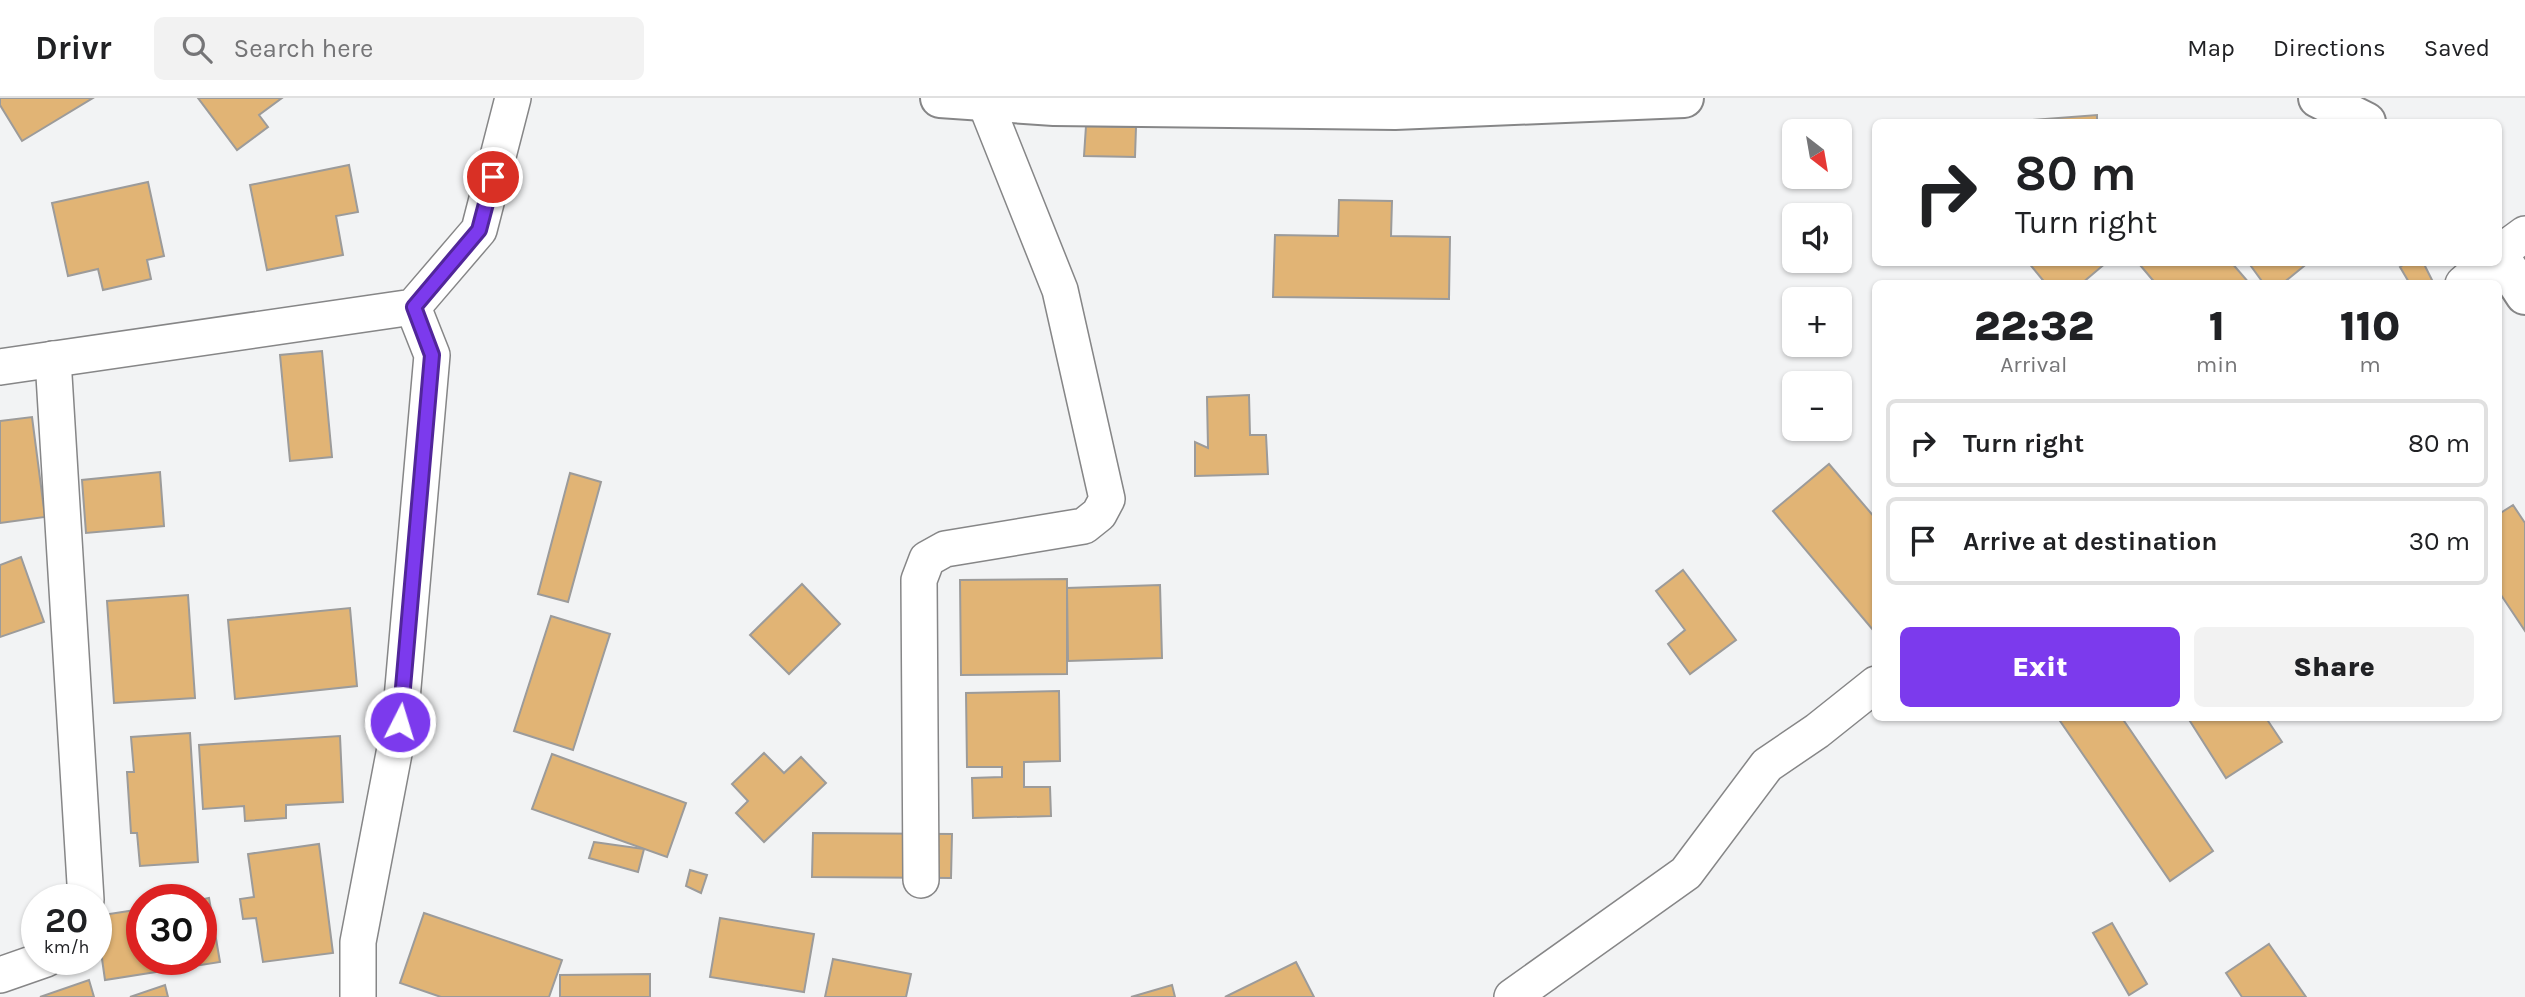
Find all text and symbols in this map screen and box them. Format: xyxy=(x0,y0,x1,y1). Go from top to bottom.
search box xyxy=(154,17,644,80)
text: Drivr xyxy=(35,29,112,67)
icon: search xyxy=(178,29,216,67)
text: Search here xyxy=(234,33,373,64)
text: Map xyxy=(2187,34,2235,62)
text: Directions xyxy=(2273,34,2386,62)
text: Saved xyxy=(2424,34,2490,62)
north arrow xyxy=(1782,119,1852,189)
map controls xyxy=(1782,119,1852,441)
text: 80 m xyxy=(2015,145,2137,202)
pin xyxy=(463,147,523,207)
icon: right xyxy=(1900,147,1991,238)
icon: arrive xyxy=(474,158,512,196)
button: sound xyxy=(1782,203,1852,273)
text: Turn right xyxy=(2015,204,2157,241)
button: + xyxy=(1782,287,1852,357)
text: 22:32 xyxy=(1974,301,2094,351)
text: 1 xyxy=(2209,301,2225,351)
text: 110 xyxy=(2340,301,2400,351)
text: Arrival xyxy=(2000,351,2068,378)
text: min xyxy=(2196,351,2238,378)
text: m xyxy=(2359,351,2381,378)
button: − xyxy=(1782,371,1852,441)
icon: right xyxy=(1904,424,1942,462)
text: Turn right xyxy=(1963,428,2084,459)
text: 80 m xyxy=(2408,428,2470,459)
icon: arrive xyxy=(1904,522,1942,560)
text: Arrive at destination xyxy=(1963,526,2217,557)
text: 30 m xyxy=(2409,526,2470,557)
button: Exit xyxy=(1900,627,2180,707)
button: Share xyxy=(2194,627,2474,707)
position arrow xyxy=(363,685,437,759)
speed limit sign: 30 xyxy=(126,884,217,975)
text: 20 xyxy=(45,900,88,941)
text: km/h xyxy=(44,936,89,958)

